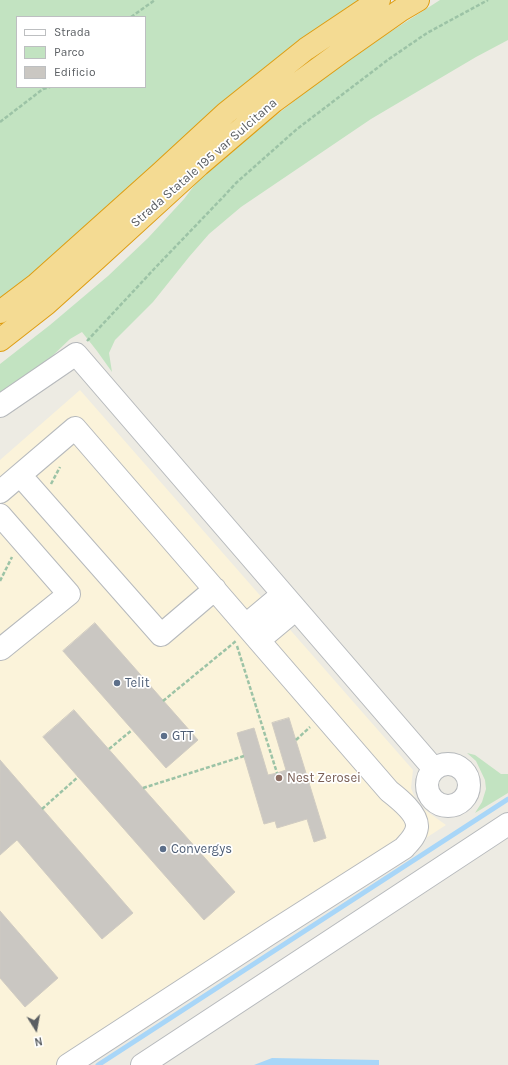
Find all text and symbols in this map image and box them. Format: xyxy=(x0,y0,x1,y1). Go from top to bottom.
legend xyxy=(16,16,146,88)
text: Strada xyxy=(54,25,90,39)
text: Parco xyxy=(54,45,84,59)
text: Edificio xyxy=(54,65,95,79)
street label: Strada Statale 195 var Sulcitana xyxy=(128,95,280,231)
place label: Telit xyxy=(125,675,150,691)
marker: Telit xyxy=(112,678,122,688)
place label: GTT xyxy=(172,728,193,744)
marker: GTT xyxy=(159,731,169,741)
place label: Nest Zerosei xyxy=(287,770,361,786)
marker: Nest Zerosei xyxy=(274,773,284,783)
place label: Convergys xyxy=(171,841,232,857)
marker: Convergys xyxy=(158,844,168,854)
north arrow xyxy=(16,1009,56,1049)
text: N xyxy=(33,1034,44,1048)

